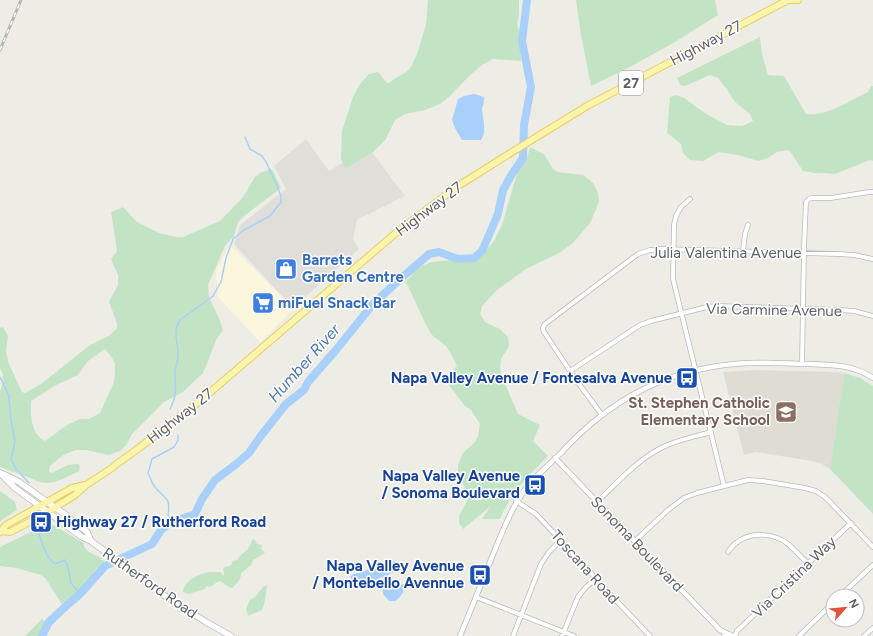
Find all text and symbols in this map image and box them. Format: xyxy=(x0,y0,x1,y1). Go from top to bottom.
street label: Highway 27 xyxy=(667,17,745,69)
road number: 27 xyxy=(619,71,643,95)
street label: Highway 27 xyxy=(392,178,466,240)
street label: Julia Valentina Avenue xyxy=(650,244,802,262)
place label: Barrets Garden Centre xyxy=(302,251,405,286)
shop icon: Barrets Garden Centre xyxy=(273,256,299,282)
supermarket icon: miFuel Snack Bar xyxy=(250,290,276,316)
place label: miFuel Snack Bar xyxy=(278,294,396,312)
street label: Via Carmine Avenue xyxy=(706,300,842,320)
water label: Humber River xyxy=(264,320,344,406)
bus stop icon: Napa Valley Avenue / Fontesalva Avenue xyxy=(674,365,700,391)
place label: Napa Valley Avenue / Fontesalva Avenue xyxy=(391,369,673,387)
street label: Highway 27 xyxy=(143,385,217,447)
place label: St. Stephen Catholic Elementary School xyxy=(628,394,770,429)
school or university icon: St. Stephen Catholic Elementary School xyxy=(773,399,799,425)
place label: Napa Valley Avenue / Sonoma Boulevard xyxy=(381,467,521,502)
bus stop icon: Napa Valley Avenue / Sonoma Boulevard xyxy=(522,472,548,498)
street label: Sonoma Boulevard xyxy=(587,493,687,595)
bus stop icon: Highway 27 / Rutherford Road xyxy=(28,509,54,535)
place label: Highway 27 / Rutherford Road xyxy=(56,513,266,531)
street label: Toscana Road xyxy=(547,526,623,608)
street label: Via Cristina Way xyxy=(748,532,840,622)
street label: Rutherford Road xyxy=(99,544,201,622)
place label: Napa Valley Avenue / Montebello Avennue xyxy=(312,557,465,592)
bus stop icon: Napa Valley Avenue / Montebello Avennue xyxy=(467,562,493,588)
north arrow xyxy=(825,588,865,628)
text: N xyxy=(846,597,861,610)

